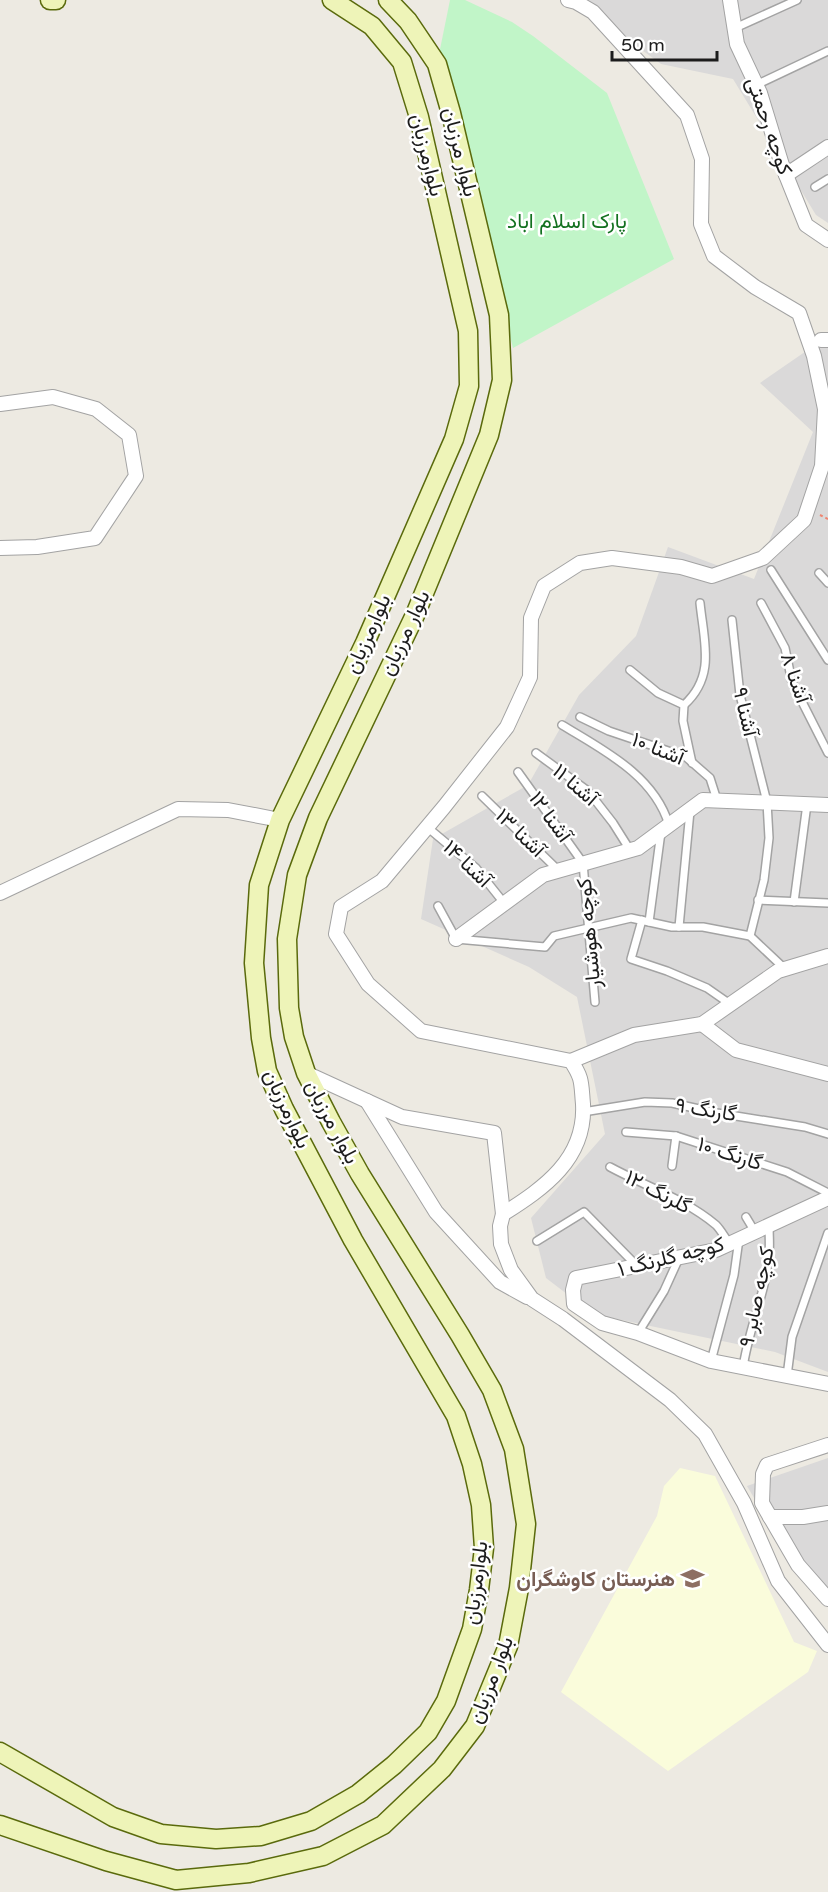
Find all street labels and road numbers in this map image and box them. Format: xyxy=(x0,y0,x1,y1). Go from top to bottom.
street label: کوچه رحمتی xyxy=(740,74,797,179)
street label: بلوار مرزبان xyxy=(437,105,483,199)
street label: بلوارمرزبان xyxy=(405,111,449,199)
street label: بلوار مرزبان xyxy=(374,586,436,680)
street label: بلوارمرزبان xyxy=(339,590,397,678)
street label: آشنا ۸ xyxy=(775,649,816,709)
street label: آشنا ۹ xyxy=(727,685,763,741)
street label: آشنا ۱۰ xyxy=(628,727,690,772)
street label: آشنا ۱۱ xyxy=(547,759,604,813)
street label: آشنا ۱۲ xyxy=(523,787,578,849)
street label: آشنا ۱۳ xyxy=(490,803,552,864)
street label: آشنا ۱۴ xyxy=(438,835,498,894)
street label: کوچه هوشیار xyxy=(572,877,607,990)
street label: بلوارمرزبان xyxy=(258,1066,316,1152)
street label: بلوار مرزبان xyxy=(300,1076,364,1168)
street label: گارنگ ۹ xyxy=(673,1093,739,1127)
street label: گارنگ ۱۰ xyxy=(694,1132,766,1176)
street label: گلرنگ ۱۲ xyxy=(621,1165,695,1219)
street label: کوچه گلرنگ ۱ xyxy=(615,1232,727,1283)
street label: کوچه صابر ۹ xyxy=(734,1245,781,1350)
street label: بلوارمرزبان xyxy=(458,1540,494,1626)
street label: بلوار مرزبان xyxy=(463,1633,519,1727)

